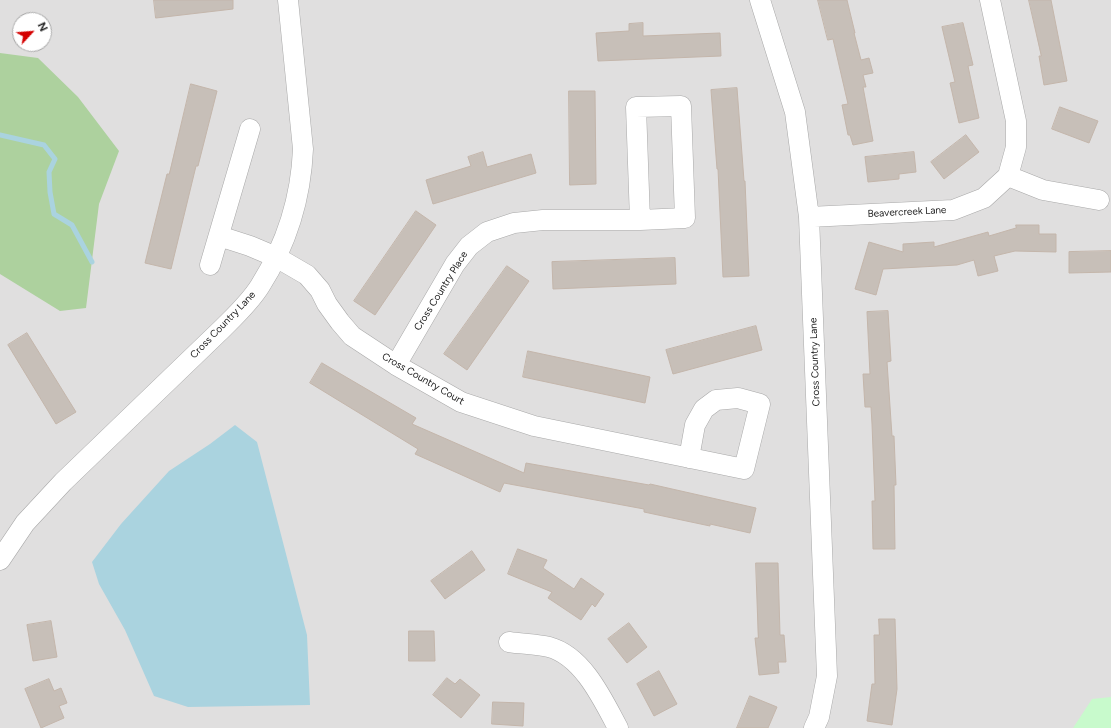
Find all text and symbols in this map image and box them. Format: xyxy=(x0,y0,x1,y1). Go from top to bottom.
north arrow xyxy=(12,12,52,52)
text: N xyxy=(35,20,50,34)
street label: Beavercreek Lane xyxy=(867,204,947,220)
street label: Cross Country Place xyxy=(412,249,470,333)
street label: Cross Country Lane xyxy=(188,289,258,361)
street label: Cross Country Lane xyxy=(807,318,823,406)
street label: Cross Country Court xyxy=(380,351,466,407)

